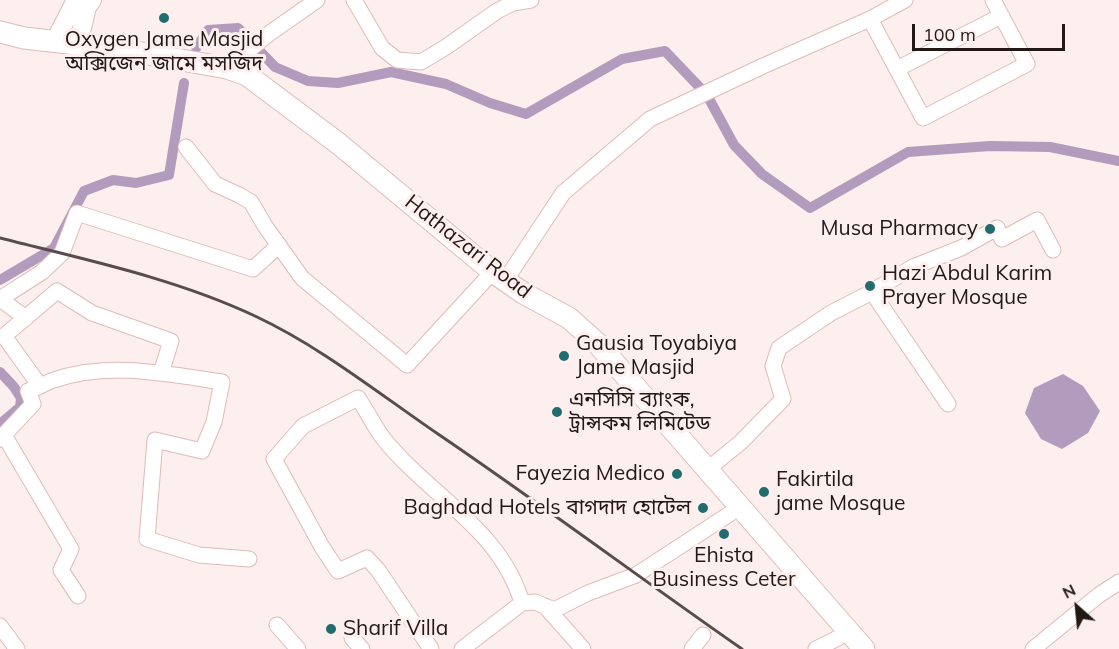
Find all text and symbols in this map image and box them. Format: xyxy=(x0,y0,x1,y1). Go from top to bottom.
marker: Oxygen Jame Masjid অক্সিজেন জামে মসজিদ xyxy=(157,11,171,25)
scale bar xyxy=(915,12,1068,50)
text: 100 m xyxy=(923,23,976,46)
place label: Oxygen Jame Masjid অক্সিজেন জামে মসজিদ xyxy=(65,27,263,77)
street label: Hathazari Road xyxy=(400,190,536,304)
place label: Musa Pharmacy xyxy=(821,216,978,242)
marker: Musa Pharmacy xyxy=(983,222,997,236)
place label: Hazi Abdul Karim Prayer Mosque xyxy=(882,261,1052,311)
marker: Hazi Abdul Karim Prayer Mosque xyxy=(863,279,877,293)
place label: Gausia Toyabiya Jame Masjid xyxy=(576,331,737,381)
marker: Gausia Toyabiya Jame Masjid xyxy=(557,349,571,363)
place label: এনসিসি ব্যাংক, ট্রান্সকম লিমিটেড xyxy=(569,387,710,437)
marker: এনসিসি ব্যাংক, ট্রান্সকম লিমিটেড xyxy=(550,405,564,419)
place label: Fayezia Medico xyxy=(516,461,665,487)
marker: Fayezia Medico xyxy=(670,467,684,481)
place label: Fakirtila jame Mosque xyxy=(776,467,906,517)
marker: Fakirtila jame Mosque xyxy=(757,485,771,499)
place label: Baghdad Hotels বাগদাদ হোটেল xyxy=(404,495,691,521)
marker: Baghdad Hotels বাগদাদ হোটেল xyxy=(696,501,710,515)
marker: Ehista Business Ceter xyxy=(717,527,731,541)
place label: Ehista Business Ceter xyxy=(652,543,796,593)
north arrow xyxy=(1047,577,1107,637)
text: N xyxy=(1059,579,1079,603)
place label: Sharif Villa xyxy=(343,616,448,642)
marker: Sharif Villa xyxy=(324,622,338,636)

